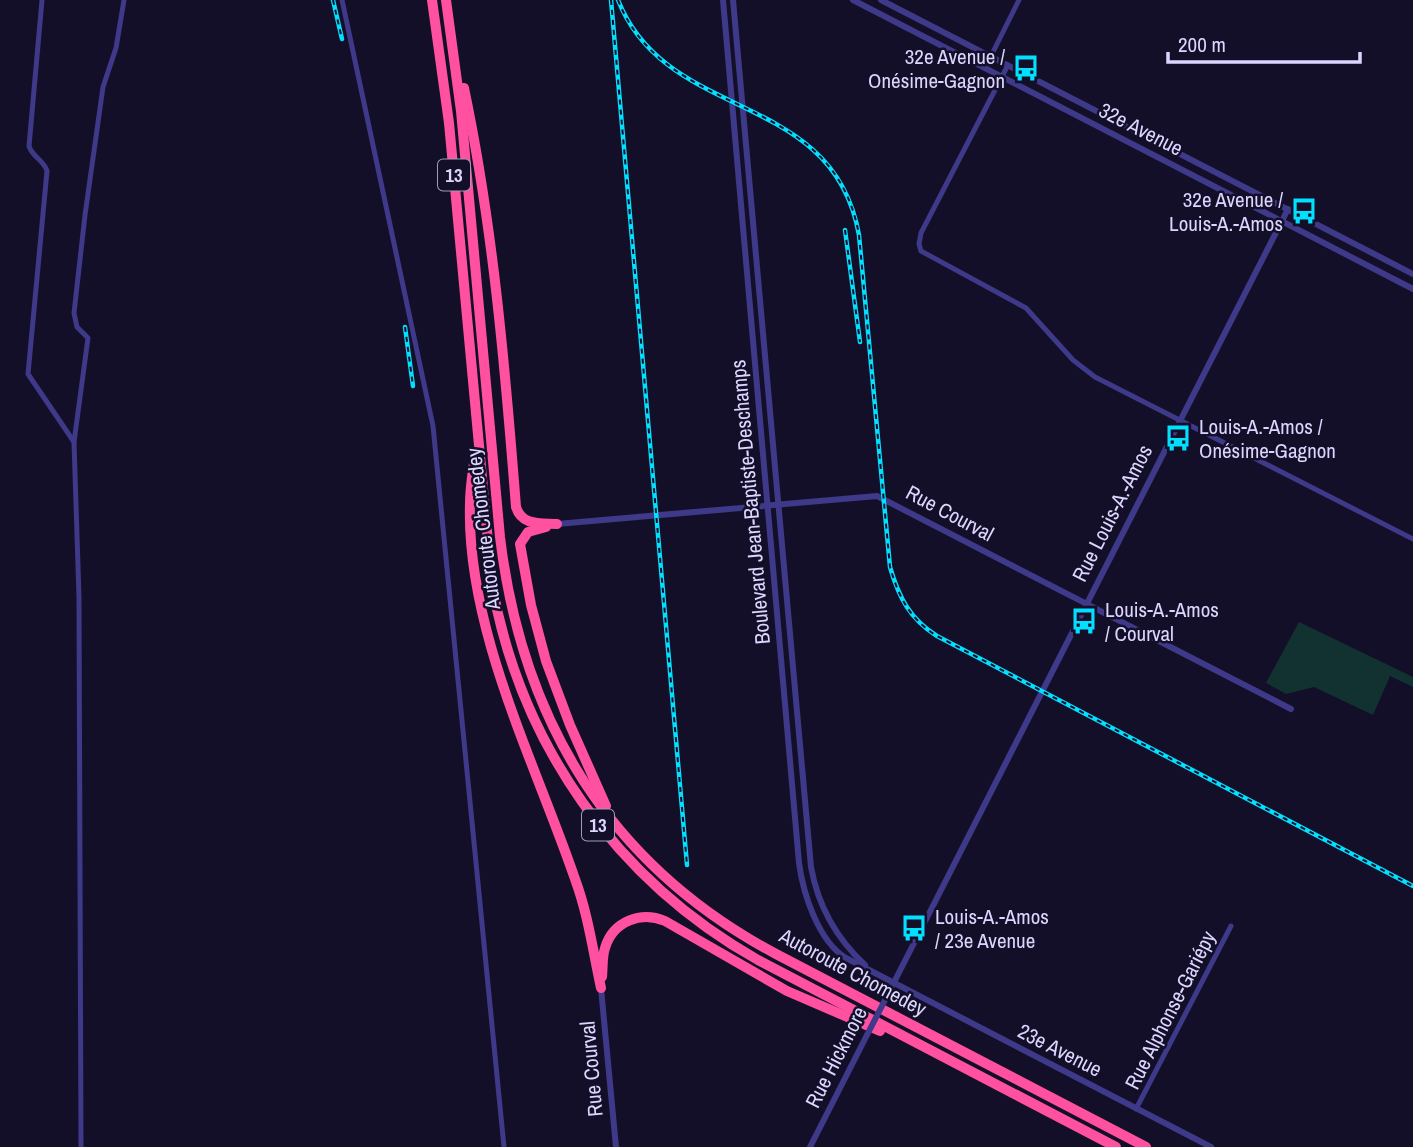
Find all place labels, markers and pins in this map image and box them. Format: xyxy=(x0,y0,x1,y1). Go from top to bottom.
place label: 32e Avenue / Onésime-Gagnon xyxy=(868,42,1005,95)
bus stop icon: 32e Avenue / Onésime-Gagnon xyxy=(1011,53,1041,83)
place label: 32e Avenue / Louis-A.-Amos xyxy=(1169,185,1283,238)
bus stop icon: 32e Avenue / Louis-A.-Amos xyxy=(1289,196,1319,226)
place label: Louis-A.-Amos / Onésime-Gagnon xyxy=(1199,412,1336,465)
bus stop icon: Louis-A.-Amos / Onésime-Gagnon xyxy=(1163,423,1193,453)
place label: Louis-A.-Amos / Courval xyxy=(1105,595,1219,648)
bus stop icon: Louis-A.-Amos / Courval xyxy=(1069,606,1099,636)
place label: Louis-A.-Amos / 23e Avenue xyxy=(935,902,1049,955)
bus stop icon: Louis-A.-Amos / 23e Avenue xyxy=(899,913,929,943)

